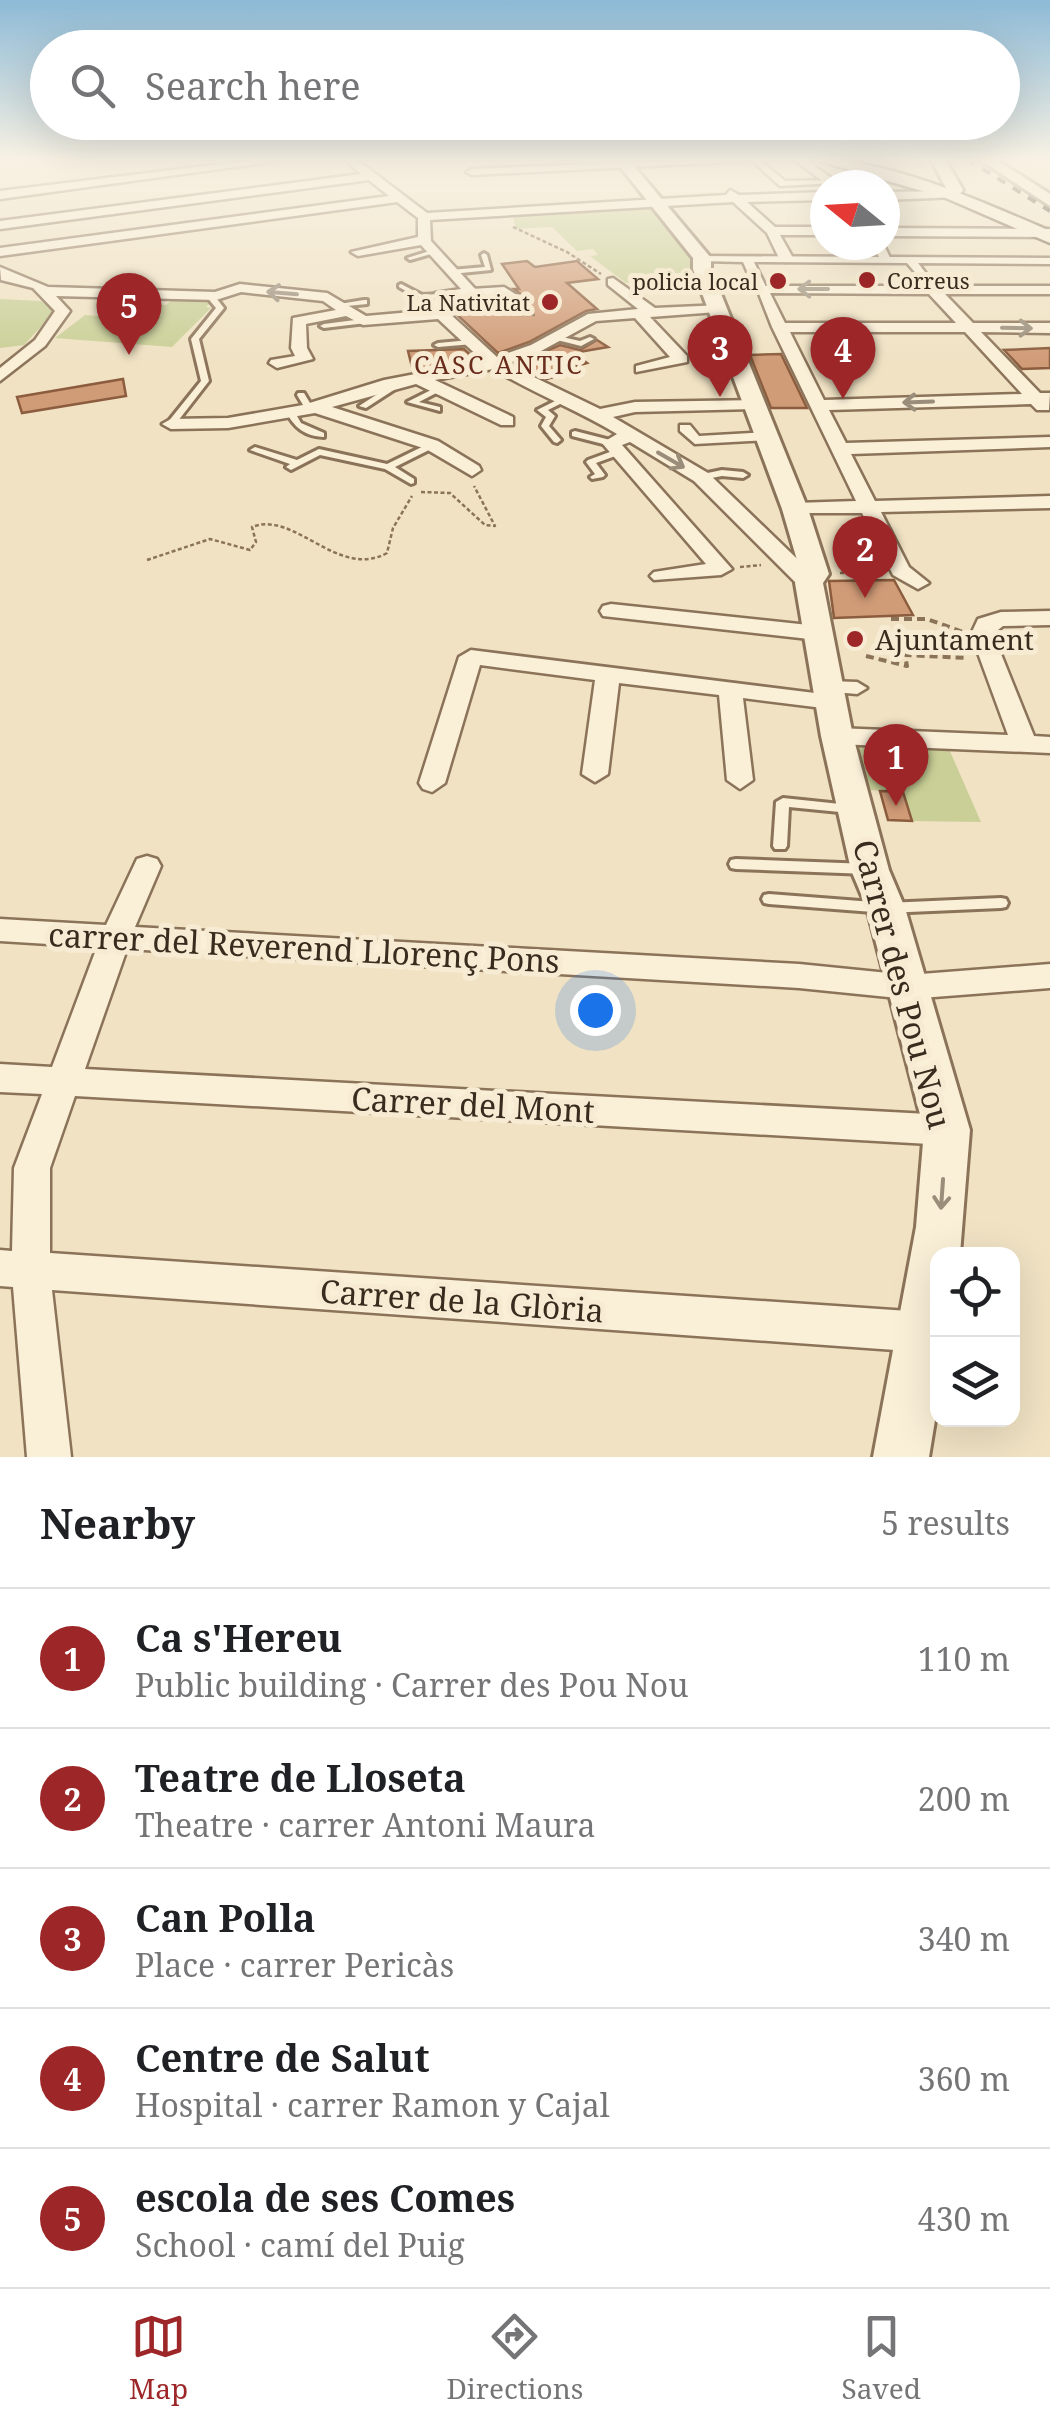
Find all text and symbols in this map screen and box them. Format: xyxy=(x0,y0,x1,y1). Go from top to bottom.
search box xyxy=(30,30,1020,140)
icon: search xyxy=(65,58,120,113)
text: Search here xyxy=(145,59,361,111)
north arrow xyxy=(810,170,900,260)
place label: Correus xyxy=(887,265,970,295)
place label: policia local xyxy=(632,266,758,296)
marker: Correus xyxy=(856,269,878,291)
marker: policia local xyxy=(767,270,789,292)
pin: 5 xyxy=(96,272,162,355)
one-way arrow xyxy=(797,280,830,298)
one-way arrow xyxy=(267,284,299,303)
place label: La Nativitat xyxy=(407,287,530,317)
marker: La Nativitat xyxy=(539,291,561,313)
pin: 3 xyxy=(688,314,752,397)
pin: 4 xyxy=(810,316,876,399)
one-way arrow xyxy=(1000,318,1032,338)
district label: CASC ANTIC xyxy=(414,347,584,381)
one-way arrow xyxy=(902,393,934,412)
one-way arrow xyxy=(656,451,685,471)
pin: 2 xyxy=(832,516,898,598)
place label: Ajuntament xyxy=(875,620,1034,658)
marker: Ajuntament xyxy=(844,628,866,650)
pin: 1 xyxy=(864,724,928,806)
street label: Carrer des Pou Nou xyxy=(844,835,962,1133)
street label: carrer del Reverend Llorenç Pons xyxy=(47,912,561,982)
your location xyxy=(570,985,621,1036)
street label: Carrer del Mont xyxy=(350,1076,596,1132)
one-way arrow xyxy=(932,1178,951,1210)
map controls xyxy=(930,1247,1020,1427)
button: locate xyxy=(930,1247,1020,1337)
street label: Carrer de la Glòria xyxy=(319,1269,605,1331)
button: layers xyxy=(930,1337,1020,1427)
text: Nearby xyxy=(40,1494,195,1551)
text: 5 results xyxy=(881,1501,1010,1544)
text: Ca s'Hereu xyxy=(135,1611,342,1663)
text: 1 xyxy=(63,1637,82,1680)
text: 110 m xyxy=(918,1637,1010,1680)
text: Public building · Carrer des Pou Nou xyxy=(135,1663,689,1706)
text: Teatre de Lloseta xyxy=(135,1751,466,1803)
text: 2 xyxy=(63,1777,82,1820)
text: 200 m xyxy=(918,1777,1010,1820)
text: Theatre · carrer Antoni Maura xyxy=(135,1803,596,1846)
text: Can Polla xyxy=(135,1891,316,1943)
text: 3 xyxy=(63,1917,82,1960)
text: 340 m xyxy=(918,1917,1010,1960)
text: Place · carrer Pericàs xyxy=(135,1943,454,1986)
text: Centre de Salut xyxy=(135,2031,430,2083)
text: 4 xyxy=(63,2057,82,2100)
text: 360 m xyxy=(918,2057,1010,2100)
text: Hospital · carrer Ramon y Cajal xyxy=(135,2083,610,2126)
text: escola de ses Comes xyxy=(135,2171,515,2223)
text: 5 xyxy=(63,2197,82,2240)
text: 430 m xyxy=(918,2197,1010,2240)
text: School · camí del Puig xyxy=(135,2223,465,2266)
tab: Map xyxy=(129,2309,188,2407)
tab: Directions xyxy=(446,2309,583,2407)
tab: Saved xyxy=(842,2309,921,2407)

